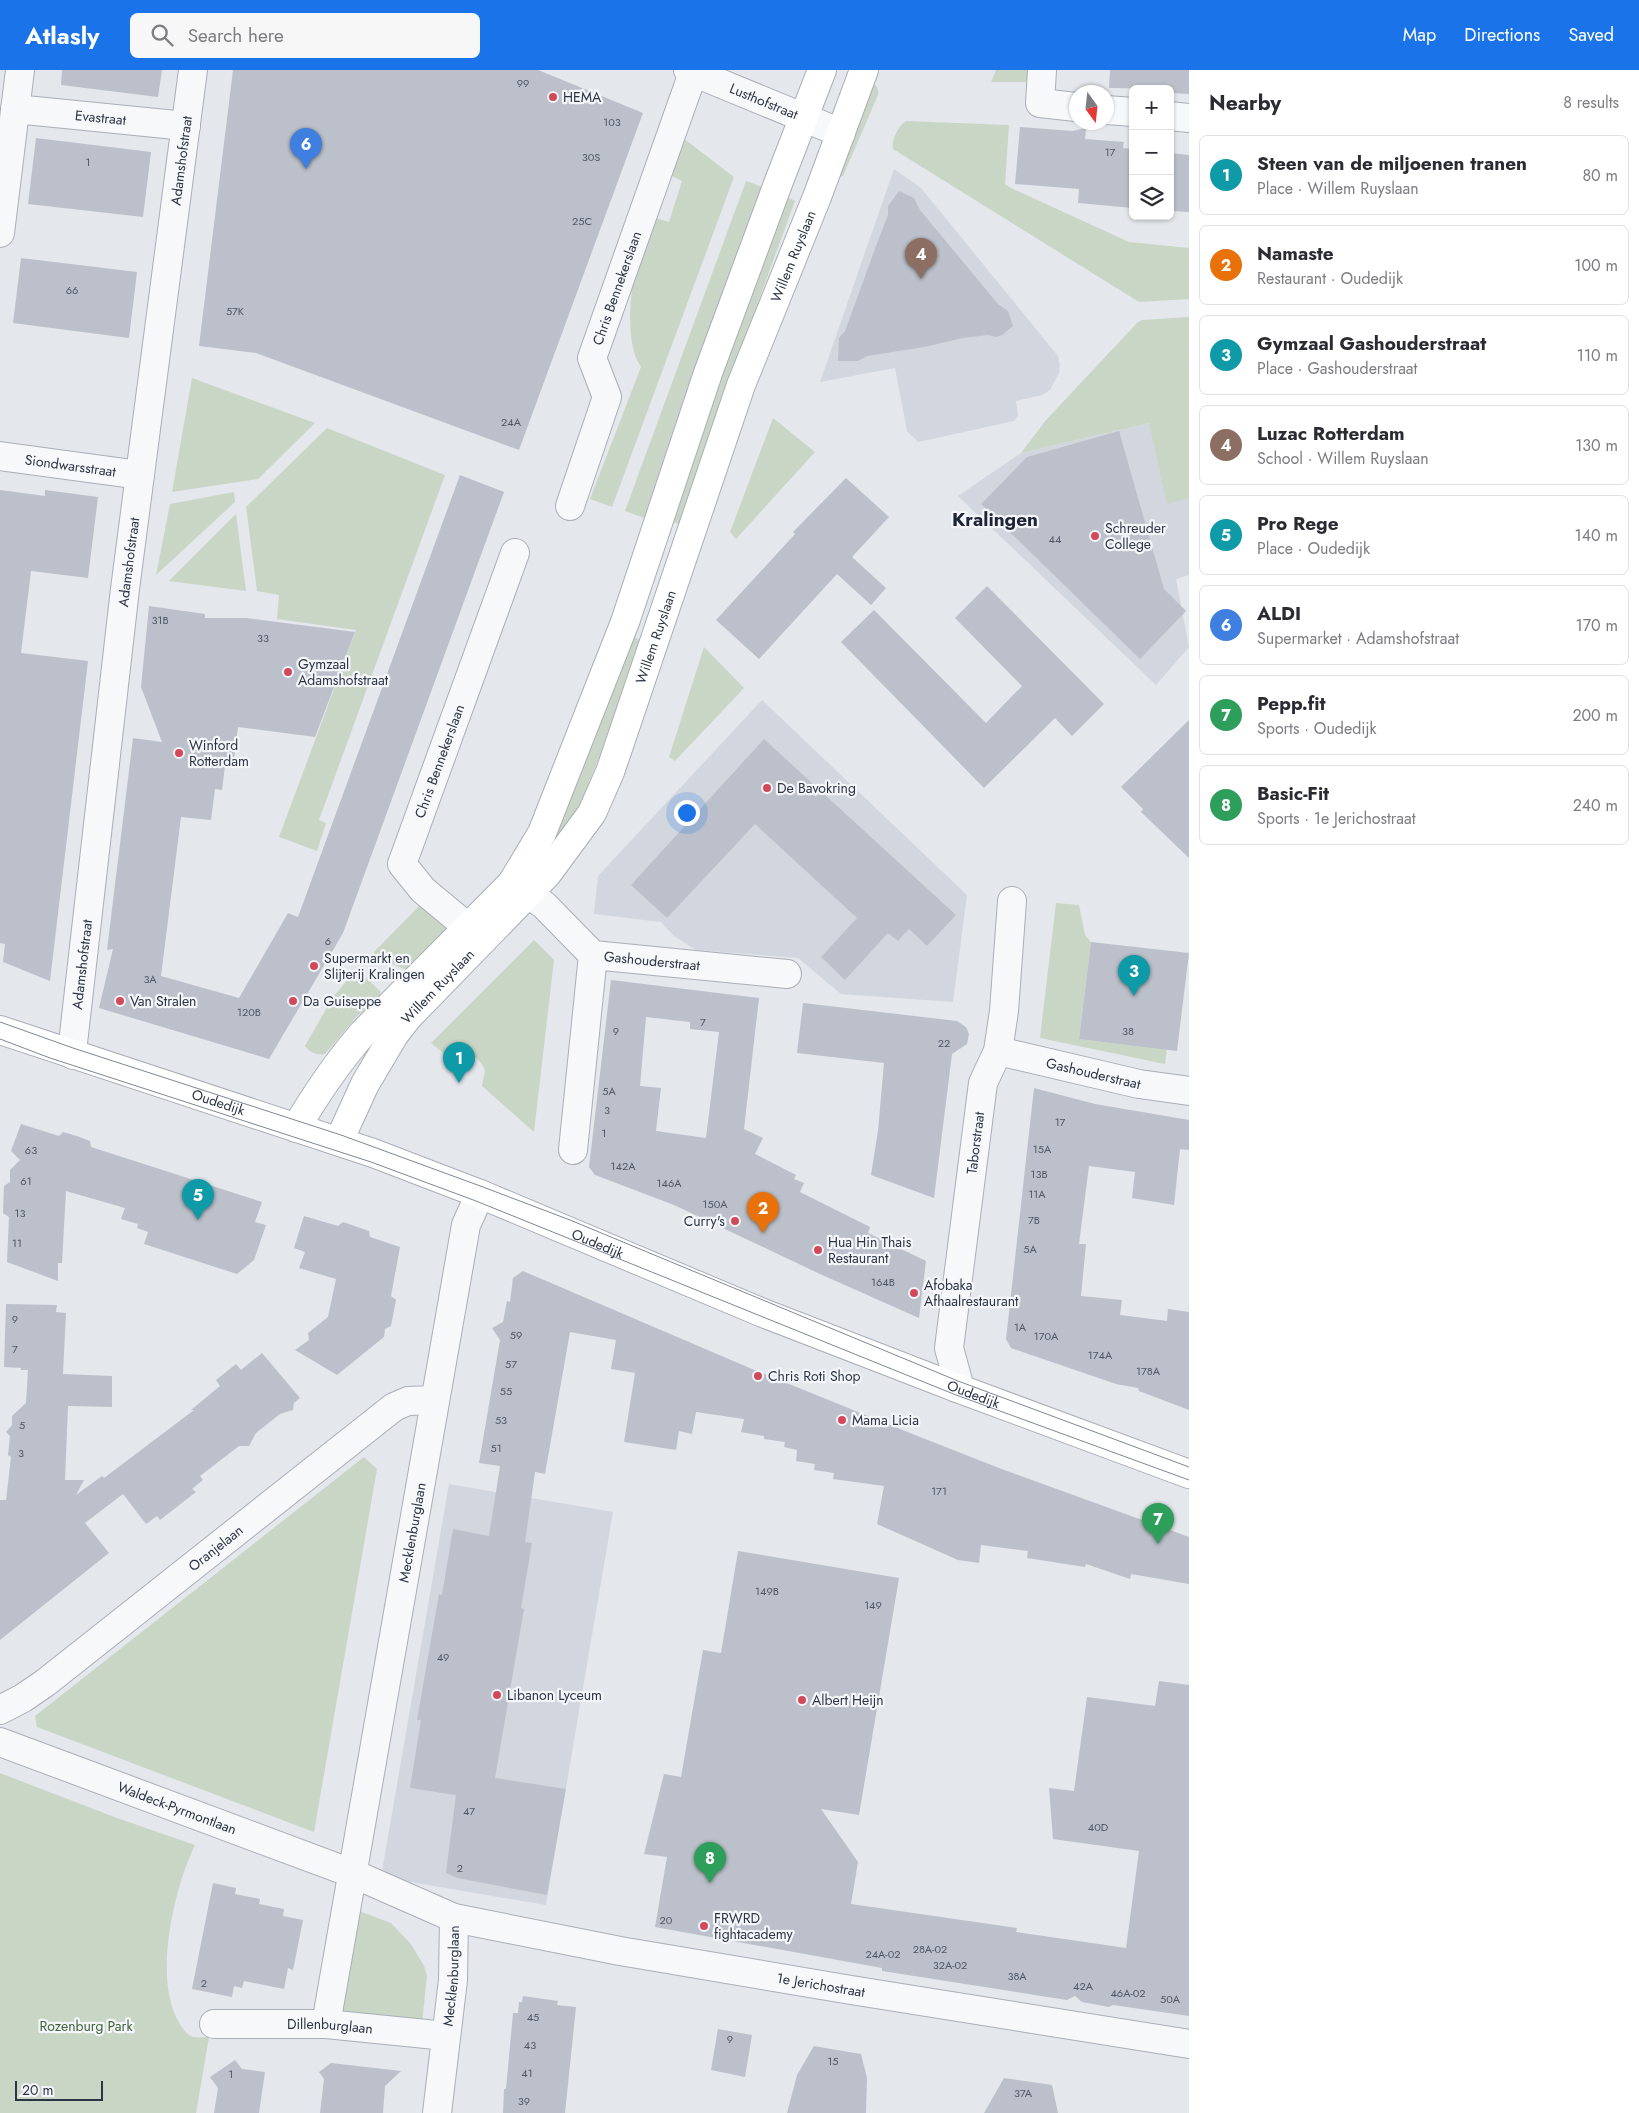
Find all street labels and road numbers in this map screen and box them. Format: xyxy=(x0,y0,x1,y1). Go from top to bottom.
street label: Lusthofstraat xyxy=(727,78,802,124)
street label: Evastraat xyxy=(74,105,128,130)
street label: Adamshofstraat xyxy=(165,114,197,207)
street label: Willem Ruyslaan xyxy=(766,207,821,305)
street label: Chris Bennekerslaan xyxy=(587,228,646,348)
street label: Siondwarsstraat xyxy=(24,449,118,482)
street label: Adamshofstraat xyxy=(113,516,144,608)
street label: Willem Ruyslaan xyxy=(631,588,681,686)
street label: Chris Bennekerslaan xyxy=(410,701,469,821)
street label: Adamshofstraat xyxy=(67,918,97,1010)
street label: Willem Ruyslaan xyxy=(397,945,479,1028)
street label: Gashouderstraat xyxy=(603,946,701,975)
street label: Gashouderstraat xyxy=(1044,1053,1143,1094)
street label: Oudedijk xyxy=(189,1084,248,1120)
street label: Taborstraat xyxy=(961,1110,989,1175)
street label: Oudedijk xyxy=(568,1224,628,1264)
street label: Oudedijk xyxy=(944,1375,1004,1413)
street label: Mecklenburglaan xyxy=(394,1481,431,1584)
street label: Oranjelaan xyxy=(184,1520,247,1576)
street label: Waldeck-Pyrmontlaan xyxy=(115,1777,239,1839)
street label: Mecklenburglaan xyxy=(438,1925,464,2027)
street label: 1e Jerichostraat xyxy=(775,1968,867,2002)
street label: Dillenburglaan xyxy=(287,2014,374,2039)

